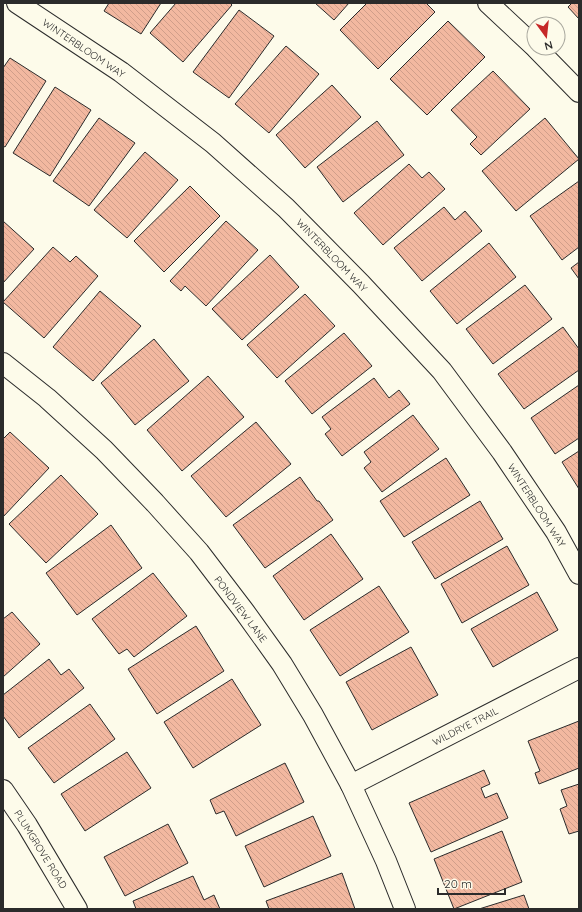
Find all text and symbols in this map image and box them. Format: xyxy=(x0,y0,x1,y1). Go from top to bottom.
street label: WINTERBLOOM WAY xyxy=(40,16,128,81)
north arrow xyxy=(526,16,566,56)
text: N xyxy=(543,38,554,53)
street label: WINTERBLOOM WAY xyxy=(293,216,370,295)
street label: WINTERBLOOM WAY xyxy=(505,461,569,550)
street label: PONDVIEW LANE xyxy=(211,573,270,645)
street label: WILDRYE TRAIL xyxy=(430,704,501,749)
street label: PLUMGROVE ROAD xyxy=(11,807,70,891)
scale bar xyxy=(438,870,505,896)
text: 20 m xyxy=(444,876,472,891)

